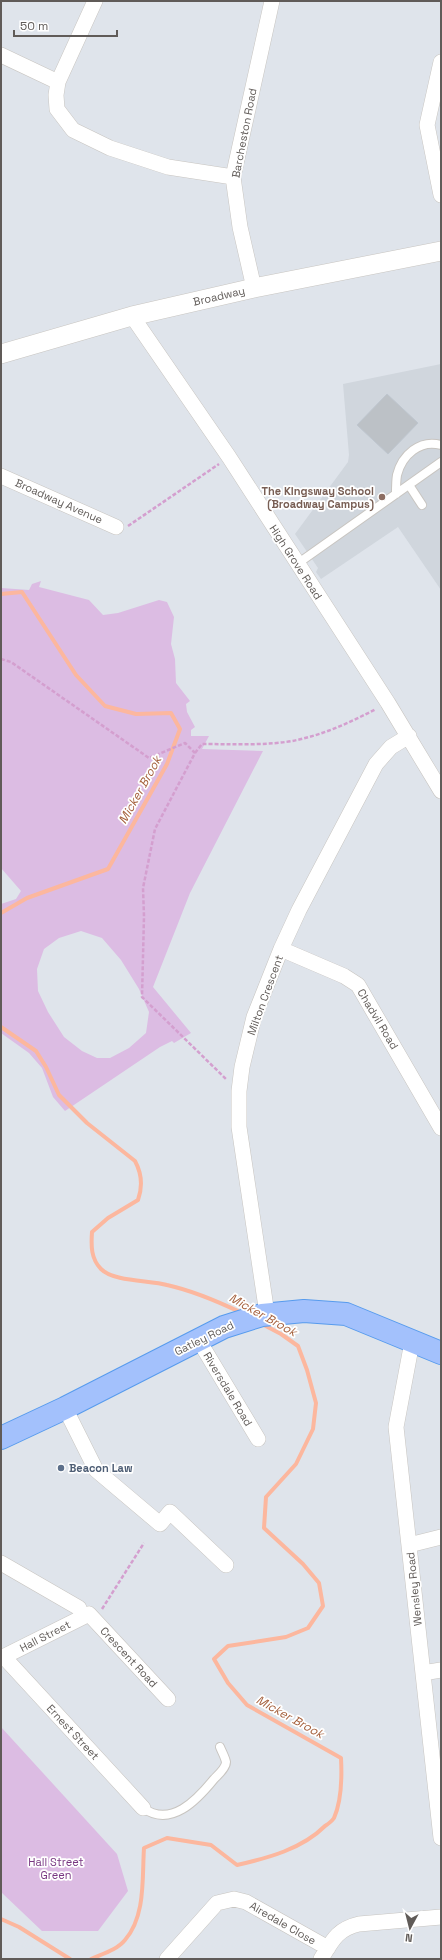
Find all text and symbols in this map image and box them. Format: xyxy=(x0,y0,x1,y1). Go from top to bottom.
scale bar xyxy=(14,12,117,38)
text: 50 m xyxy=(20,18,48,34)
street label: Barcheston Road xyxy=(228,87,260,179)
street label: Broadway xyxy=(192,283,246,309)
street label: Broadway Avenue xyxy=(13,475,105,527)
place label: The Kingsway School (Broadway Campus) xyxy=(262,484,374,512)
marker: The Kingsway School (Broadway Campus) xyxy=(377,492,387,502)
street label: High Grove Road xyxy=(267,522,325,602)
water label: Micker Brook xyxy=(115,752,166,827)
street label: Milton Crescent xyxy=(244,953,286,1037)
street label: Chadvil Road xyxy=(354,986,402,1052)
water label: Micker Brook xyxy=(226,1290,301,1341)
street label: Gatley Road xyxy=(172,1318,236,1358)
street label: Riversdale Road xyxy=(200,1349,256,1429)
place label: Beacon Law xyxy=(69,1461,133,1475)
marker: Beacon Law xyxy=(56,1463,66,1473)
street label: Wensley Road xyxy=(403,1551,425,1627)
street label: Hall Street xyxy=(17,1617,73,1655)
street label: Crescent Road xyxy=(97,1624,161,1690)
water label: Micker Brook xyxy=(253,1692,328,1743)
street label: Ernest Street xyxy=(44,1701,102,1763)
park label: Hall Street Green xyxy=(28,1855,84,1882)
street label: Airedale Close xyxy=(247,1898,319,1948)
north arrow xyxy=(390,1908,430,1948)
text: N xyxy=(404,1931,413,1945)

